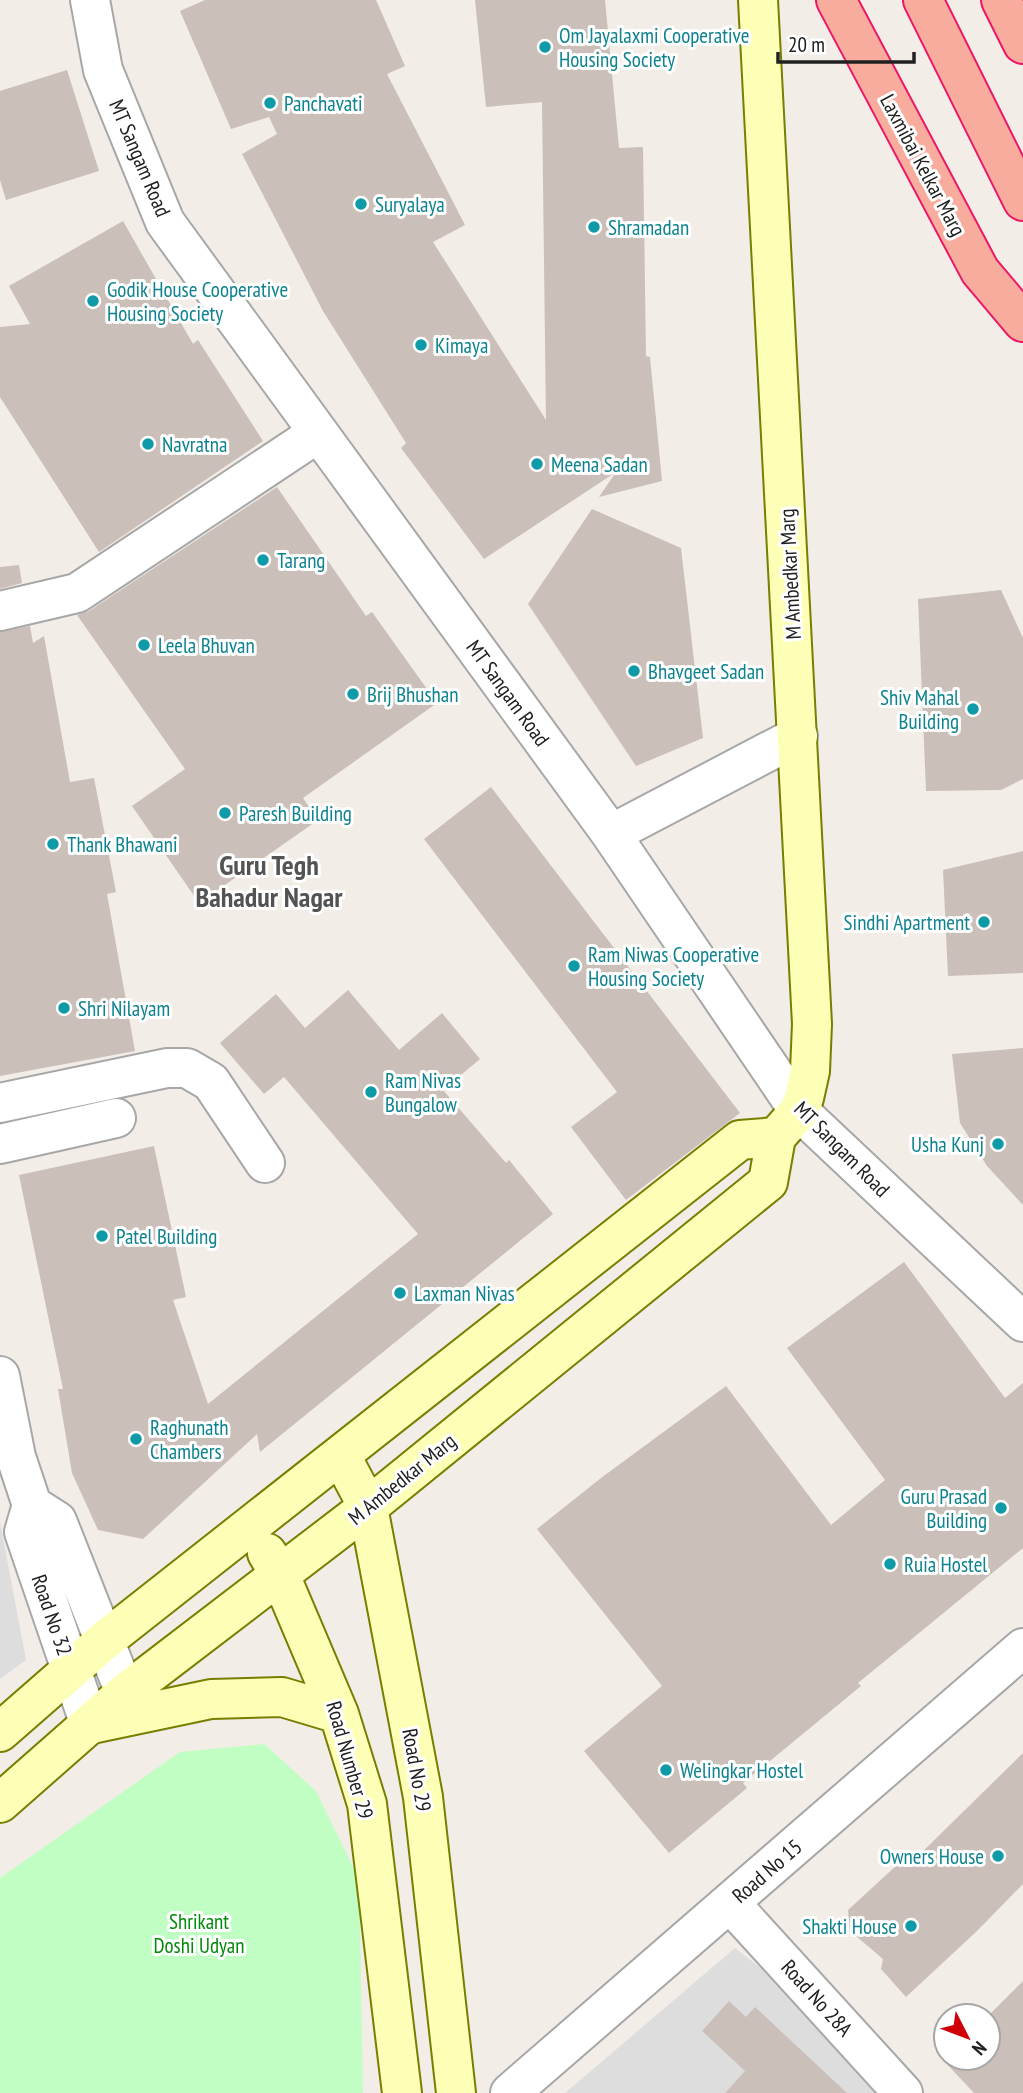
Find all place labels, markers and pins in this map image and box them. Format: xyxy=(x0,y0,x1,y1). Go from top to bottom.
place label: Om Jayalaxmi Cooperative Housing Society xyxy=(559,22,749,73)
marker: Om Jayalaxmi Cooperative Housing Society xyxy=(537,39,553,55)
place label: Panchavati xyxy=(284,90,363,117)
marker: Panchavati xyxy=(262,95,278,111)
place label: Suryalaya xyxy=(375,191,445,218)
marker: Suryalaya xyxy=(353,196,369,212)
place label: Shramadan xyxy=(608,214,689,241)
marker: Shramadan xyxy=(586,219,602,235)
place label: Godik House Cooperative Housing Society xyxy=(107,276,288,327)
marker: Godik House Cooperative Housing Society xyxy=(85,293,101,309)
place label: Kimaya xyxy=(435,332,488,359)
marker: Kimaya xyxy=(413,337,429,353)
place label: Navratna xyxy=(162,431,227,458)
marker: Navratna xyxy=(140,436,156,452)
place label: Meena Sadan xyxy=(551,451,648,478)
marker: Meena Sadan xyxy=(529,456,545,472)
place label: Tarang xyxy=(277,547,325,574)
marker: Tarang xyxy=(255,552,271,568)
place label: Leela Bhuvan xyxy=(158,632,255,659)
marker: Leela Bhuvan xyxy=(136,637,152,653)
place label: Bhavgeet Sadan xyxy=(648,658,764,685)
marker: Bhavgeet Sadan xyxy=(626,663,642,679)
place label: Brij Bhushan xyxy=(367,681,458,708)
place label: Shiv Mahal Building xyxy=(880,684,959,735)
marker: Brij Bhushan xyxy=(345,686,361,702)
marker: Shiv Mahal Building xyxy=(965,701,981,717)
place label: Paresh Building xyxy=(239,800,352,827)
marker: Paresh Building xyxy=(217,805,233,821)
place label: Thank Bhawani xyxy=(67,831,177,858)
marker: Thank Bhawani xyxy=(45,836,61,852)
place label: Sindhi Apartment xyxy=(844,909,970,936)
marker: Sindhi Apartment xyxy=(976,914,992,930)
place label: Ram Niwas Cooperative Housing Society xyxy=(588,941,759,992)
marker: Ram Niwas Cooperative Housing Society xyxy=(566,958,582,974)
place label: Shri Nilayam xyxy=(78,995,170,1022)
marker: Shri Nilayam xyxy=(56,1000,72,1016)
place label: Ram Nivas Bungalow xyxy=(385,1067,461,1118)
marker: Ram Nivas Bungalow xyxy=(363,1084,379,1100)
place label: Usha Kunj xyxy=(911,1131,984,1158)
marker: Usha Kunj xyxy=(990,1136,1006,1152)
place label: Patel Building xyxy=(116,1223,217,1250)
marker: Patel Building xyxy=(94,1228,110,1244)
place label: Laxman Nivas xyxy=(414,1280,515,1307)
marker: Laxman Nivas xyxy=(392,1285,408,1301)
place label: Raghunath Chambers xyxy=(150,1414,229,1465)
marker: Raghunath Chambers xyxy=(128,1431,144,1447)
place label: Guru Prasad Building xyxy=(901,1483,987,1534)
marker: Guru Prasad Building xyxy=(993,1500,1009,1516)
place label: Ruia Hostel xyxy=(904,1551,987,1578)
marker: Ruia Hostel xyxy=(882,1556,898,1572)
place label: Welingkar Hostel xyxy=(680,1757,803,1784)
marker: Welingkar Hostel xyxy=(658,1762,674,1778)
place label: Owners House xyxy=(880,1843,984,1870)
marker: Owners House xyxy=(990,1848,1006,1864)
place label: Shakti House xyxy=(802,1913,897,1940)
marker: Shakti House xyxy=(903,1918,919,1934)

